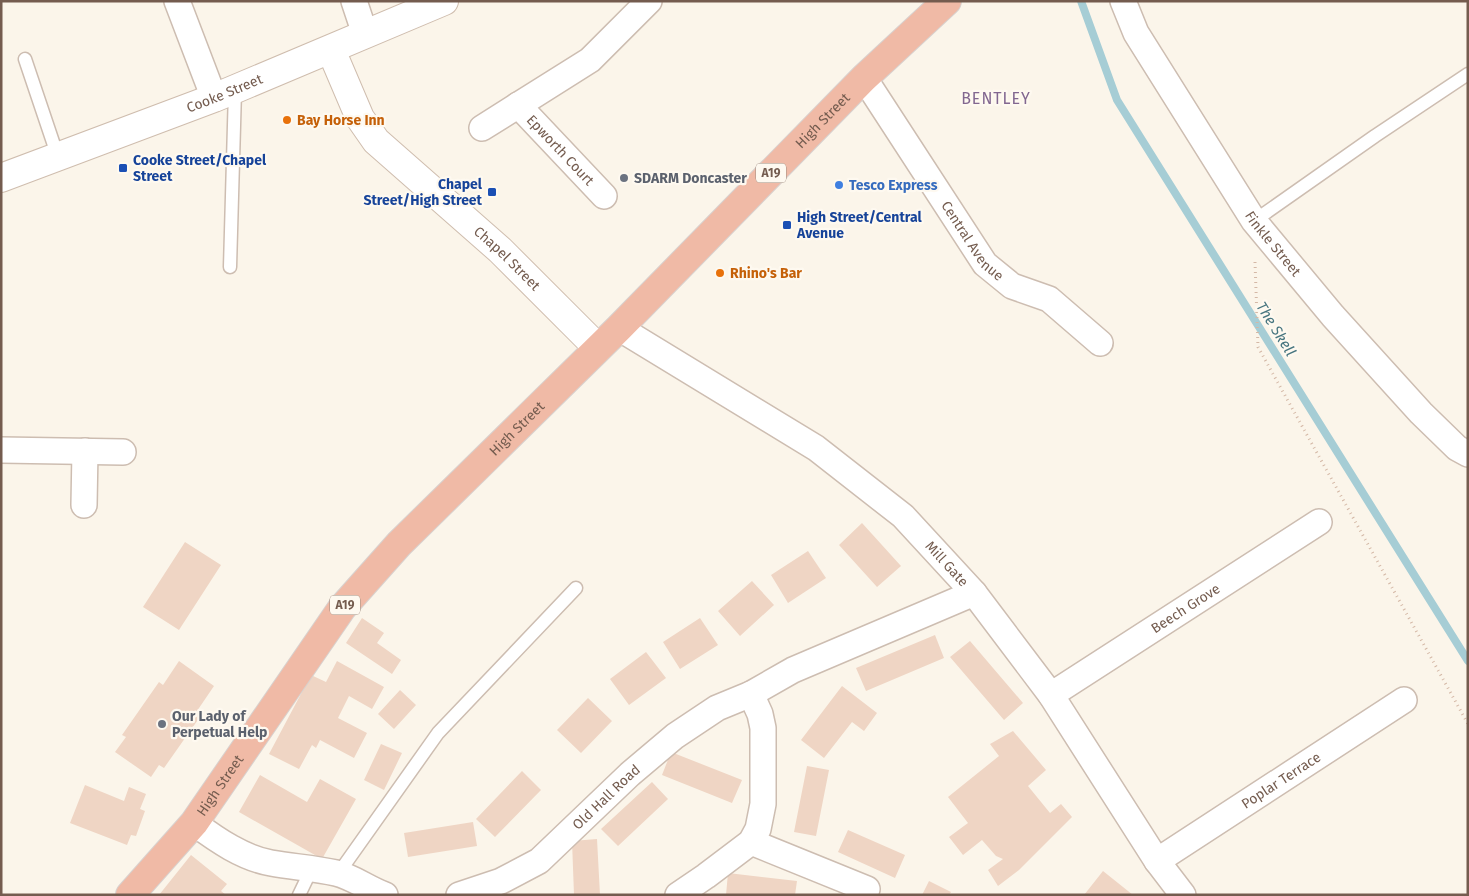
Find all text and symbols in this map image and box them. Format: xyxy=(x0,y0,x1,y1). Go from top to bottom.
street label: Cooke Street xyxy=(184,70,266,116)
street label: High Street xyxy=(792,89,854,152)
district label: BENTLEY xyxy=(961,89,1031,108)
street label: Epworth Court xyxy=(523,111,599,190)
place label: Bay Horse Inn xyxy=(297,112,385,129)
marker: Bay Horse Inn xyxy=(281,114,293,126)
place label: Cooke Street/Chapel Street xyxy=(133,152,267,185)
marker: Cooke Street/Chapel Street xyxy=(117,162,129,174)
road number: A19 xyxy=(756,164,786,182)
place label: SDARM Doncaster xyxy=(634,170,747,187)
marker: SDARM Doncaster xyxy=(618,172,630,184)
place label: Chapel Street/High Street xyxy=(363,176,483,209)
place label: Tesco Express xyxy=(849,177,938,194)
marker: Tesco Express xyxy=(833,179,845,191)
marker: Chapel Street/High Street xyxy=(486,186,498,198)
street label: Central Avenue xyxy=(938,198,1007,284)
street label: Finkle Street xyxy=(1241,208,1305,280)
place label: High Street/Central Avenue xyxy=(796,209,922,242)
marker: High Street/Central Avenue xyxy=(781,219,793,231)
street label: Chapel Street xyxy=(471,223,545,295)
place label: Rhino's Bar xyxy=(730,265,802,282)
marker: Rhino's Bar xyxy=(714,267,726,279)
water label: The Skell xyxy=(1252,298,1300,360)
street label: High Street xyxy=(486,397,549,459)
street label: Mill Gate xyxy=(922,537,972,590)
street label: Beech Grove xyxy=(1148,580,1223,637)
road number: A19 xyxy=(330,596,360,614)
place label: Our Lady of Perpetual Help xyxy=(172,708,267,741)
marker: Our Lady of Perpetual Help xyxy=(156,718,168,730)
street label: Poplar Terrace xyxy=(1238,748,1324,812)
street label: High Street xyxy=(193,751,247,819)
street label: Old Hall Road xyxy=(569,761,643,833)

